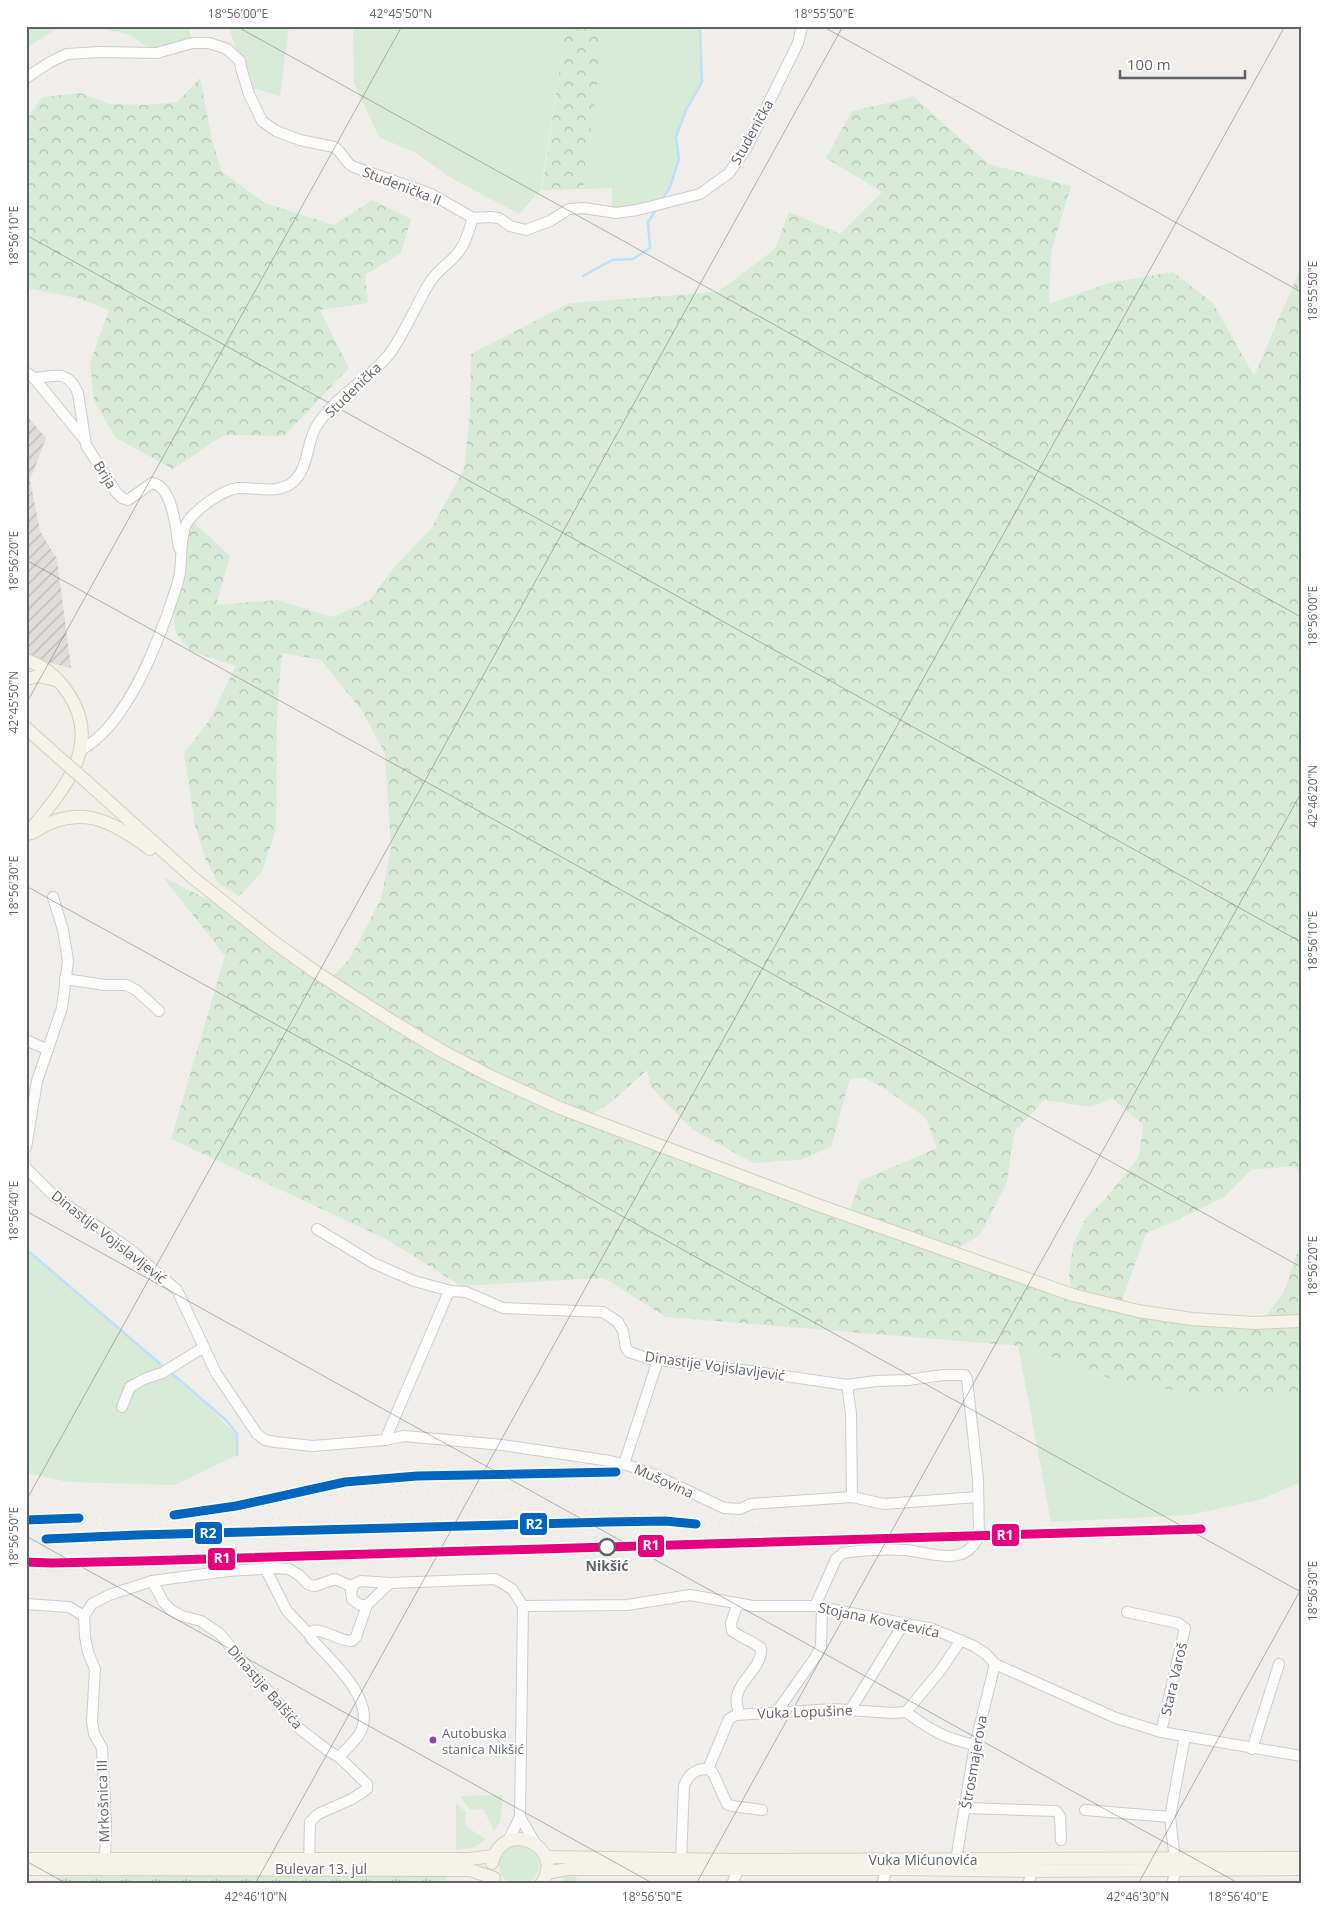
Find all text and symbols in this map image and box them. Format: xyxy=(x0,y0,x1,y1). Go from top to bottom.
text: 18°56'00"E xyxy=(208,5,268,22)
text: 42°45'50"N xyxy=(370,5,432,22)
text: 18°55'50"E xyxy=(794,5,854,22)
scale bar xyxy=(1120,48,1244,80)
text: 100 m xyxy=(1127,54,1171,74)
street label: Studenička xyxy=(726,96,777,168)
street label: Studenička II xyxy=(360,162,444,209)
text: 18°56'10"E xyxy=(5,206,22,266)
text: 18°55'50"E xyxy=(1304,261,1321,321)
street label: Studenička xyxy=(320,358,385,421)
street label: Brija xyxy=(90,457,121,492)
text: 18°56'20"E xyxy=(5,531,22,591)
text: 18°56'00"E xyxy=(1304,586,1321,646)
text: 42°45'50"N xyxy=(5,671,22,733)
text: 42°46'20"N xyxy=(1304,765,1321,827)
text: 18°56'30"E xyxy=(5,856,22,916)
text: 18°56'10"E xyxy=(1304,911,1321,971)
text: 18°56'40"E xyxy=(5,1181,22,1241)
street label: Dinastije Vojislavljević xyxy=(48,1186,171,1288)
text: 18°56'20"E xyxy=(1304,1236,1321,1296)
street label: Dinastije Vojislavljević xyxy=(644,1346,787,1385)
street label: Mušovina xyxy=(631,1459,697,1502)
text: 18°56'50"E xyxy=(5,1507,22,1567)
line badge: R2 xyxy=(519,1512,548,1536)
text: R2 xyxy=(525,1514,543,1533)
line badge: R2 xyxy=(194,1521,223,1545)
text: R2 xyxy=(199,1523,217,1542)
line badge: R1 xyxy=(991,1523,1020,1547)
text: R1 xyxy=(996,1525,1014,1544)
line badge: R1 xyxy=(637,1534,665,1558)
text: R1 xyxy=(642,1535,660,1554)
marker: Nikšić xyxy=(598,1538,616,1556)
line badge: R1 xyxy=(207,1547,236,1571)
text: R1 xyxy=(213,1548,231,1567)
place label: Nikšić xyxy=(586,1556,628,1575)
text: 18°56'30"E xyxy=(1304,1561,1321,1621)
street label: Stojana Kovačevića xyxy=(817,1597,942,1642)
street label: Stara Varoš xyxy=(1156,1640,1191,1717)
street label: Dinastije Balšića xyxy=(224,1641,307,1733)
street label: Vuka Lopušine xyxy=(757,1700,853,1723)
street label: Štrosmajerova xyxy=(956,1714,991,1810)
place label: Autobuska stanica Nikšić xyxy=(442,1724,524,1758)
marker: Autobuska stanica Nikšić xyxy=(428,1735,438,1745)
street label: Mrkošnica III xyxy=(92,1759,113,1843)
street label: Vuka Mićunovića xyxy=(868,1850,978,1869)
street label: Bulevar 13. jul xyxy=(275,1859,367,1878)
text: 42°46'10"N xyxy=(225,1888,287,1905)
text: 18°56'50"E xyxy=(622,1888,682,1905)
text: 42°46'30"N xyxy=(1107,1888,1169,1905)
text: 18°56'40"E xyxy=(1208,1888,1268,1905)

